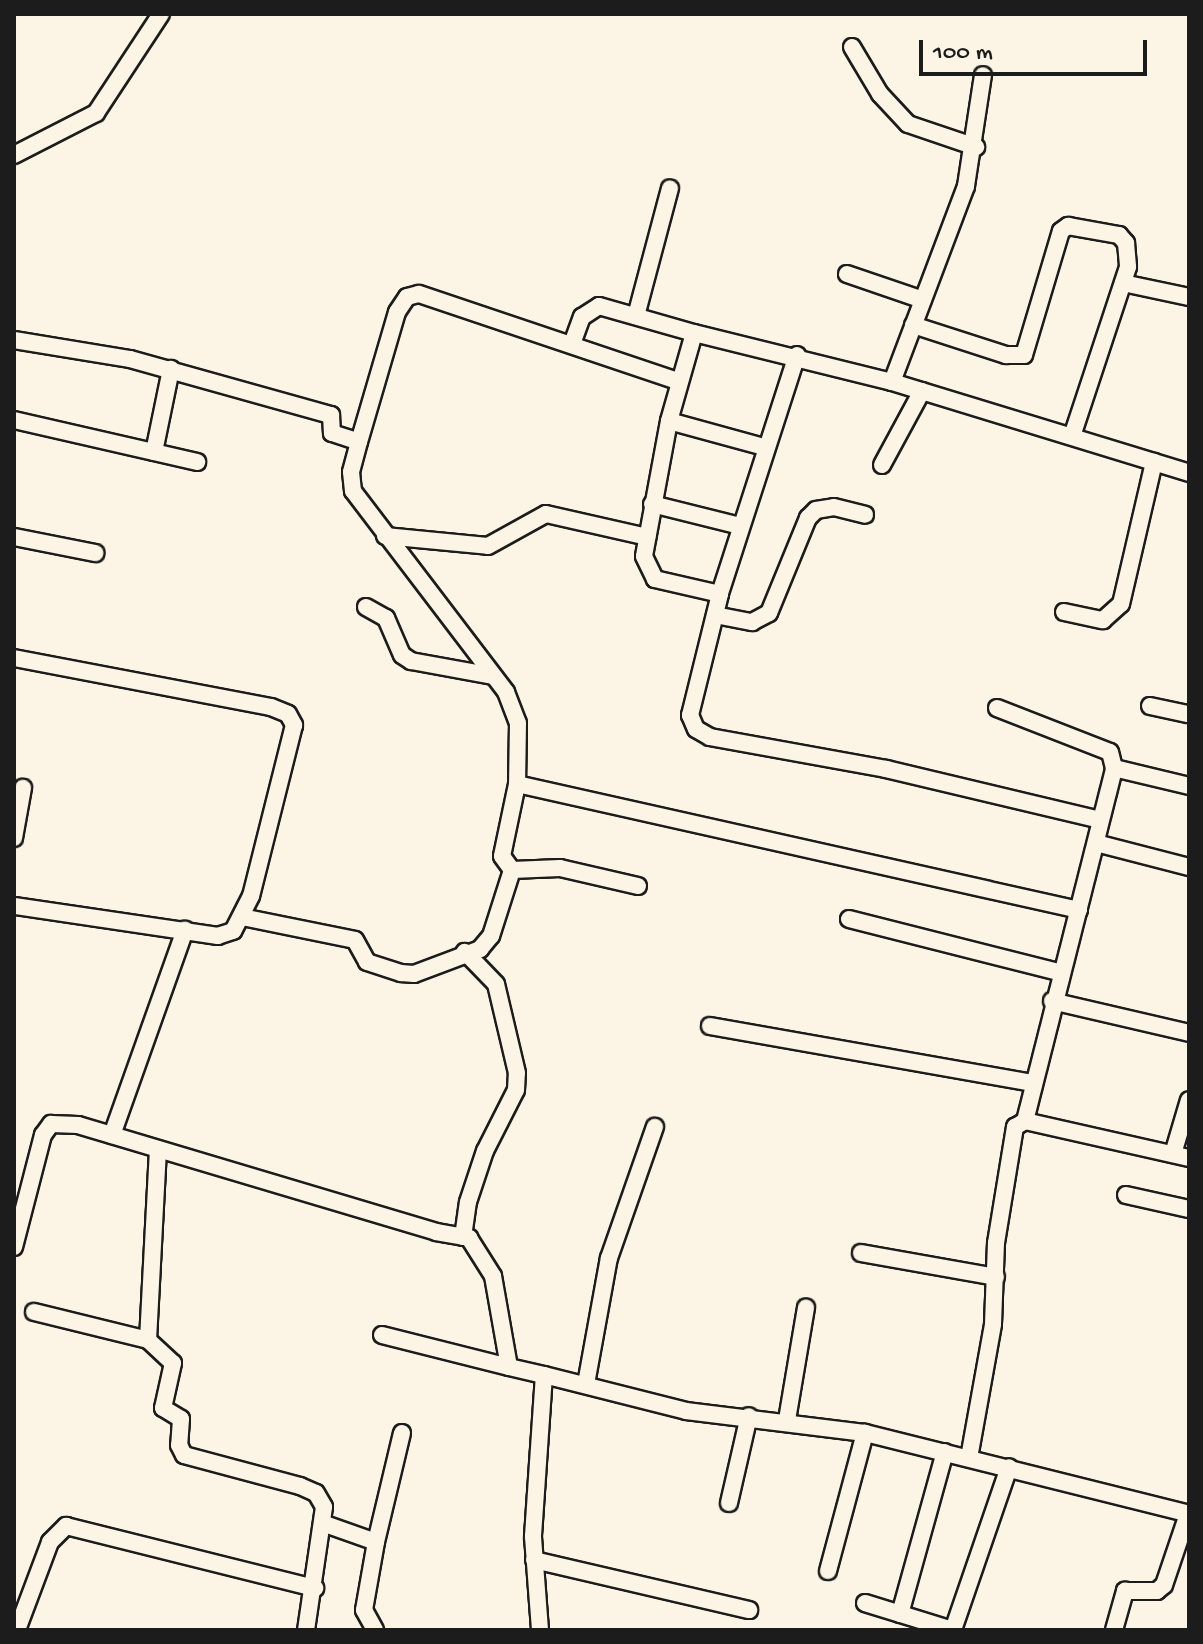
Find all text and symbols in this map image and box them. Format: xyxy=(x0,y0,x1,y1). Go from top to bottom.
scale bar xyxy=(923,24,1151,74)
text: 100 m xyxy=(933,39,993,68)

